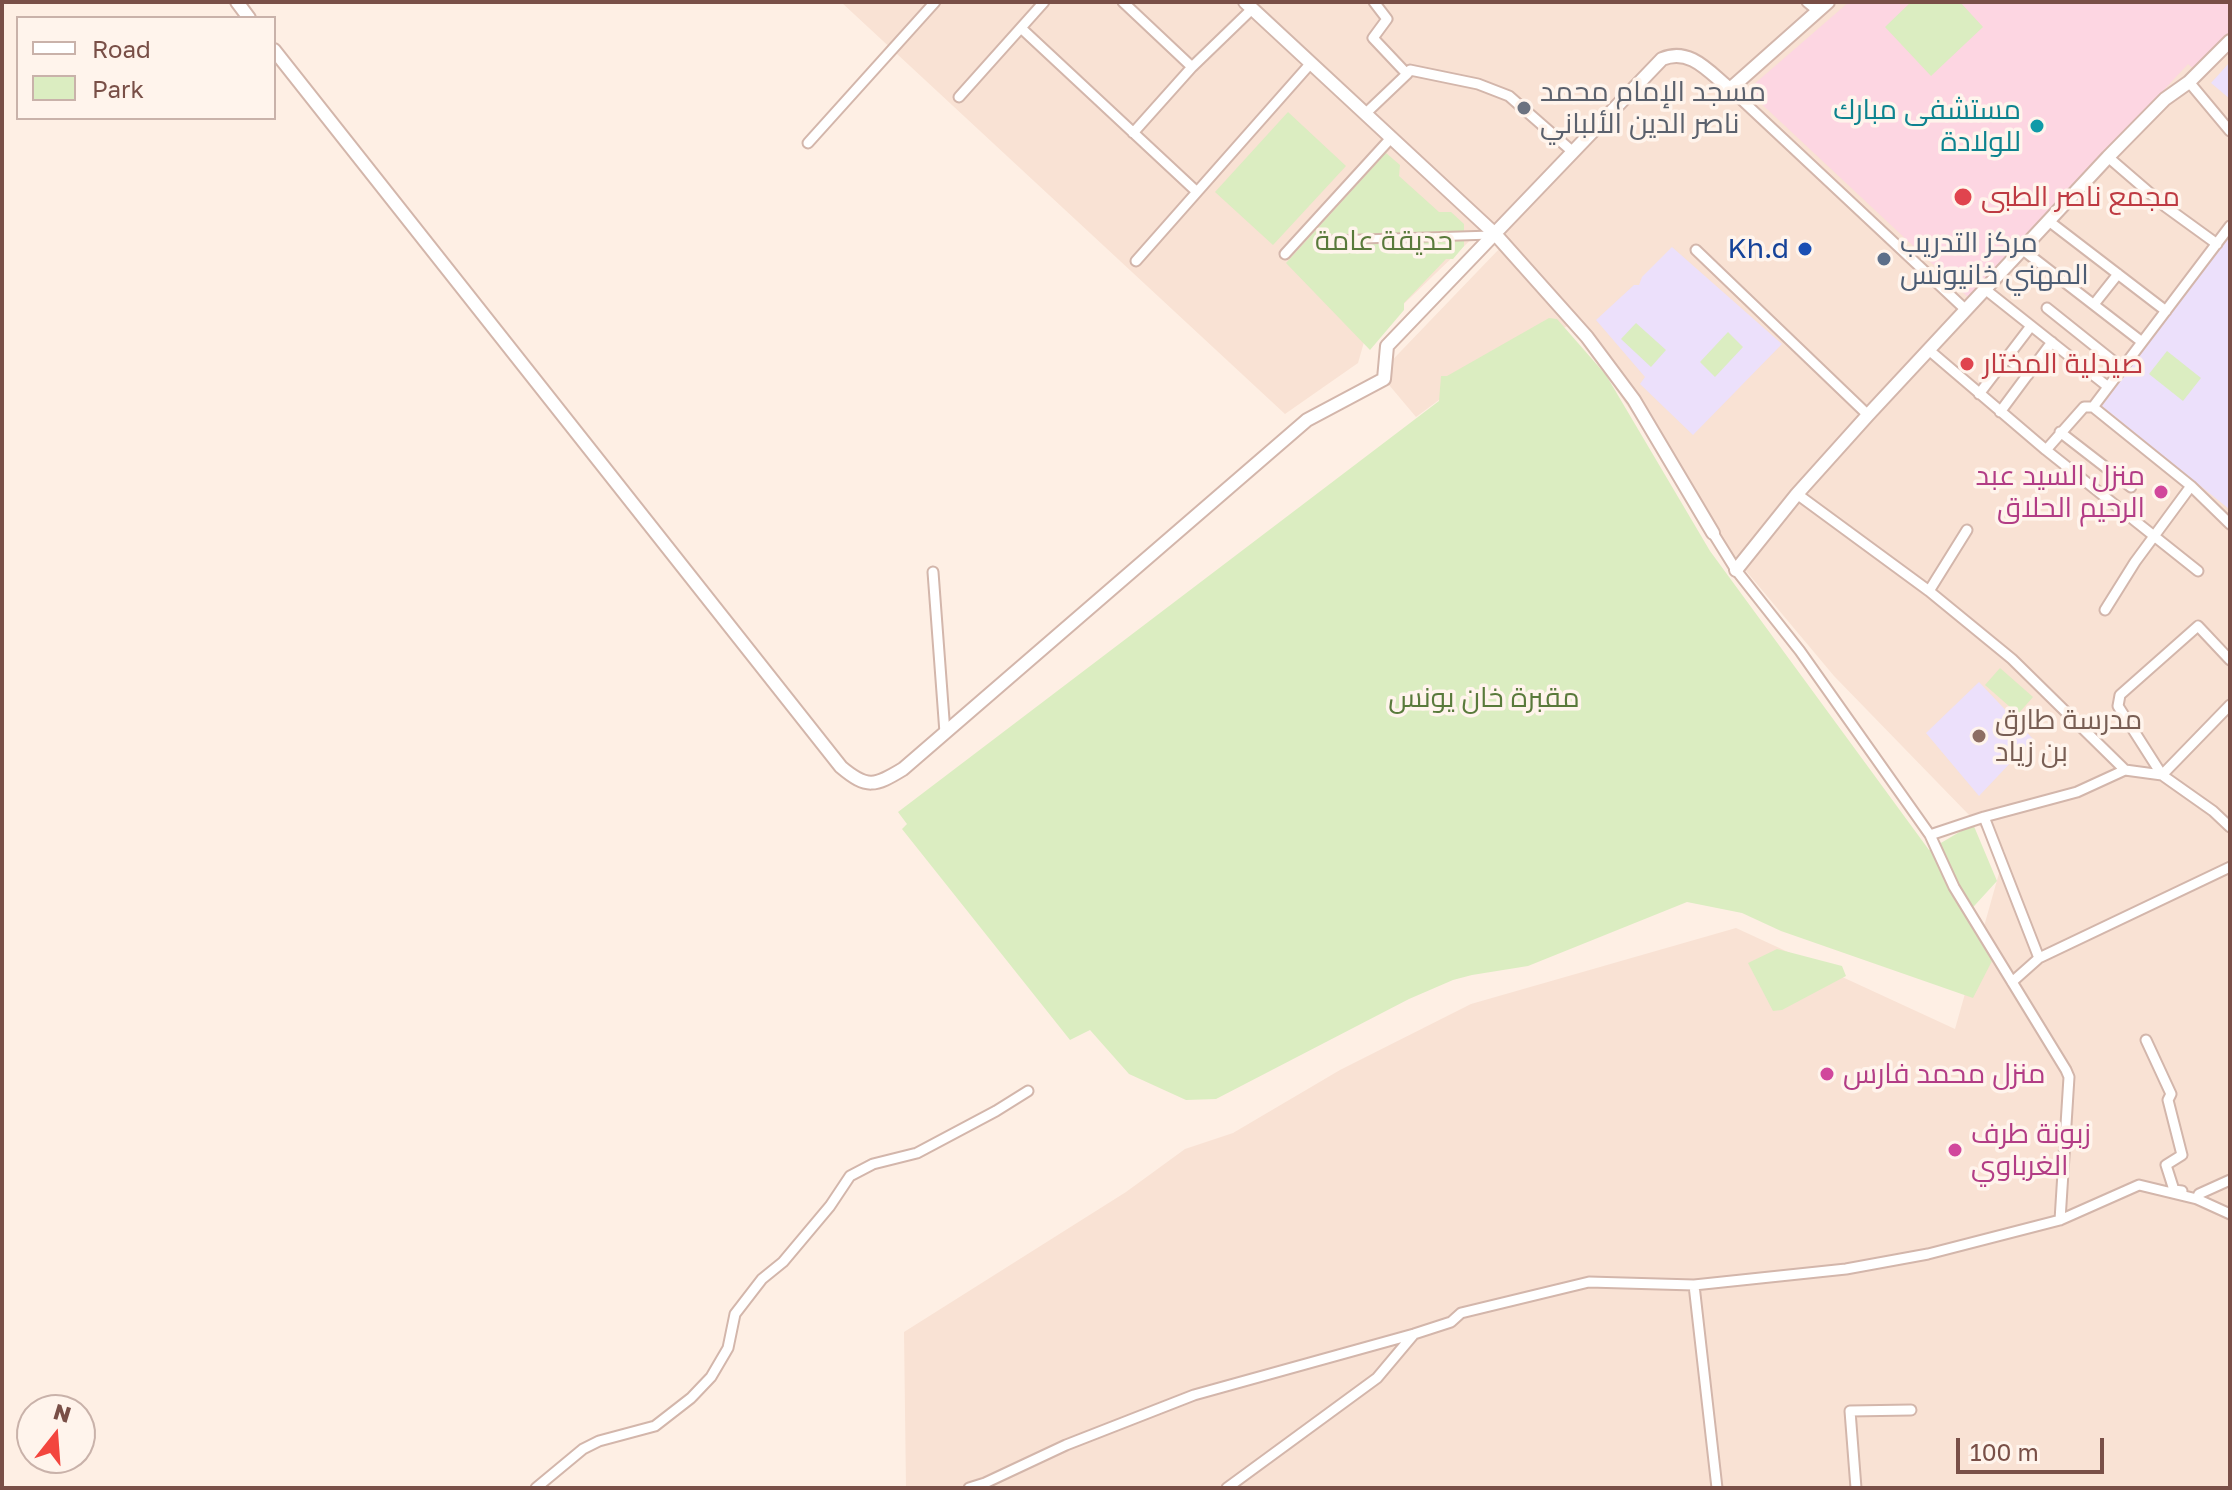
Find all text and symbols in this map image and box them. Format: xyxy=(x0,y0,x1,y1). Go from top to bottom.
legend xyxy=(16,16,276,120)
text: Road xyxy=(92,34,151,63)
text: Park xyxy=(92,74,144,103)
place label: مسجد الإمام محمد ناصر الدين الألباني xyxy=(1540,75,1766,141)
place label: مستشفى مبارك للولادة xyxy=(1833,93,2021,159)
marker: مسجد الإمام محمد ناصر الدين الألباني xyxy=(1515,99,1533,117)
marker: مستشفى مبارك للولادة xyxy=(2028,117,2046,135)
place label: مجمع ناصر الطبى xyxy=(1981,180,2180,214)
marker: مجمع ناصر الطبى xyxy=(1952,186,1974,208)
park label: حديقة عامة xyxy=(1315,224,1453,258)
place label: مركز التدريب المهني خانيونس xyxy=(1900,226,2089,292)
place label: Kh.d xyxy=(1727,232,1789,266)
marker: Kh.d xyxy=(1796,240,1814,258)
marker: مركز التدريب المهني خانيونس xyxy=(1875,250,1893,268)
place label: صيدلية المختار xyxy=(1983,347,2143,381)
marker: صيدلية المختار xyxy=(1958,355,1976,373)
place label: منزل السيد عبد الرحيم الحلاق xyxy=(1975,459,2145,525)
marker: منزل السيد عبد الرحيم الحلاق xyxy=(2152,483,2170,501)
park label: مقبرة خان يونس xyxy=(1388,681,1580,715)
place label: مدرسة طارق بن زياد xyxy=(1995,703,2142,769)
marker: مدرسة طارق بن زياد xyxy=(1970,727,1988,745)
place label: منزل محمد فارس xyxy=(1843,1057,2046,1091)
marker: منزل محمد فارس xyxy=(1818,1065,1836,1083)
place label: زبونة طرف الغرباوي xyxy=(1971,1117,2091,1183)
marker: زبونة طرف الغرباوي xyxy=(1946,1141,1964,1159)
north arrow xyxy=(16,1394,96,1474)
text: N xyxy=(51,1397,75,1428)
scale bar xyxy=(1960,1422,2108,1472)
text: 100 m xyxy=(1970,1437,2039,1466)

